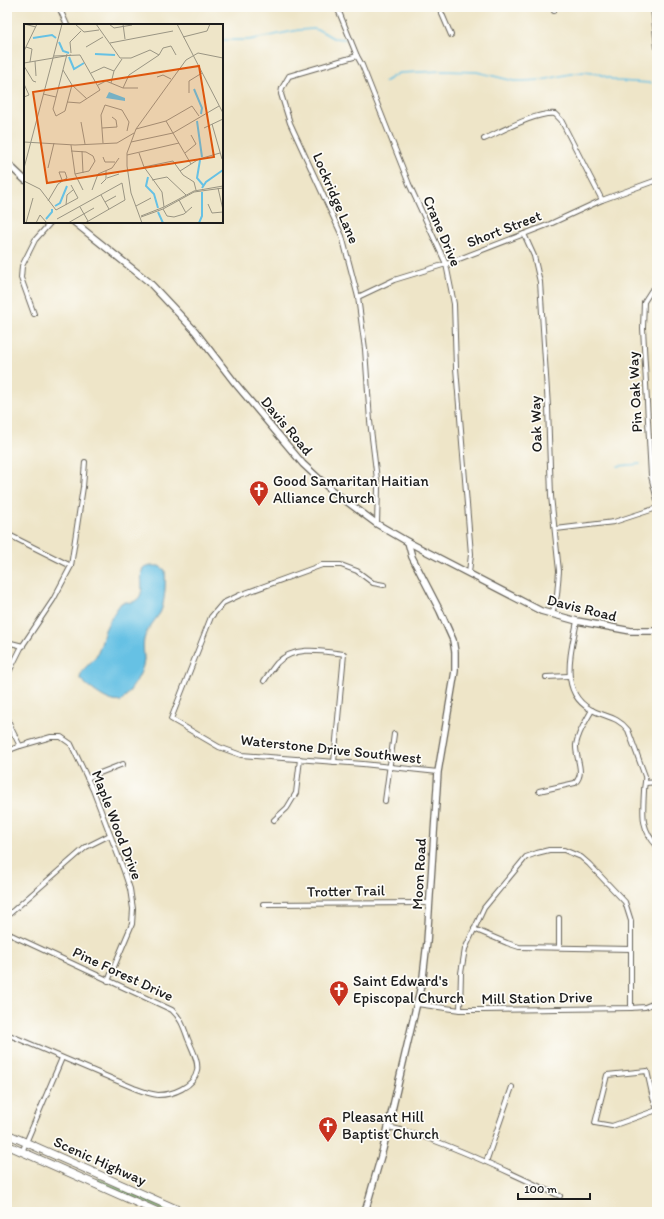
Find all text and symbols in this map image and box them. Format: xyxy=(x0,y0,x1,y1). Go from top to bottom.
inset map xyxy=(24,24,223,223)
street label: Lockridge Lane xyxy=(309,150,363,246)
street label: Crane Drive xyxy=(419,193,465,269)
street label: Short Street xyxy=(464,206,544,251)
street label: Pin Oak Way xyxy=(624,351,646,433)
street label: Davis Road xyxy=(257,393,317,459)
street label: Oak Way xyxy=(526,395,546,453)
place label: Good Samaritan Haitian Alliance Church xyxy=(273,472,429,507)
church icon: Good Samaritan Haitian Alliance Church xyxy=(248,479,270,507)
street label: Davis Road xyxy=(545,591,619,625)
street label: Waterstone Drive Southwest xyxy=(240,731,423,767)
street label: Maple Wood Drive xyxy=(88,768,146,882)
street label: Moon Road xyxy=(408,838,430,910)
street label: Trotter Trail xyxy=(307,881,386,901)
street label: Pine Forest Drive xyxy=(70,943,176,1005)
place label: Saint Edward's Episcopal Church xyxy=(353,972,464,1007)
church icon: Saint Edward's Episcopal Church xyxy=(328,979,350,1007)
street label: Mill Station Drive xyxy=(481,988,593,1008)
place label: Pleasant Hill Baptist Church xyxy=(342,1108,439,1143)
church icon: Pleasant Hill Baptist Church xyxy=(317,1115,339,1143)
street label: Scenic Highway xyxy=(51,1133,149,1189)
scale bar xyxy=(518,1175,590,1201)
text: 100 m xyxy=(524,1182,557,1196)

